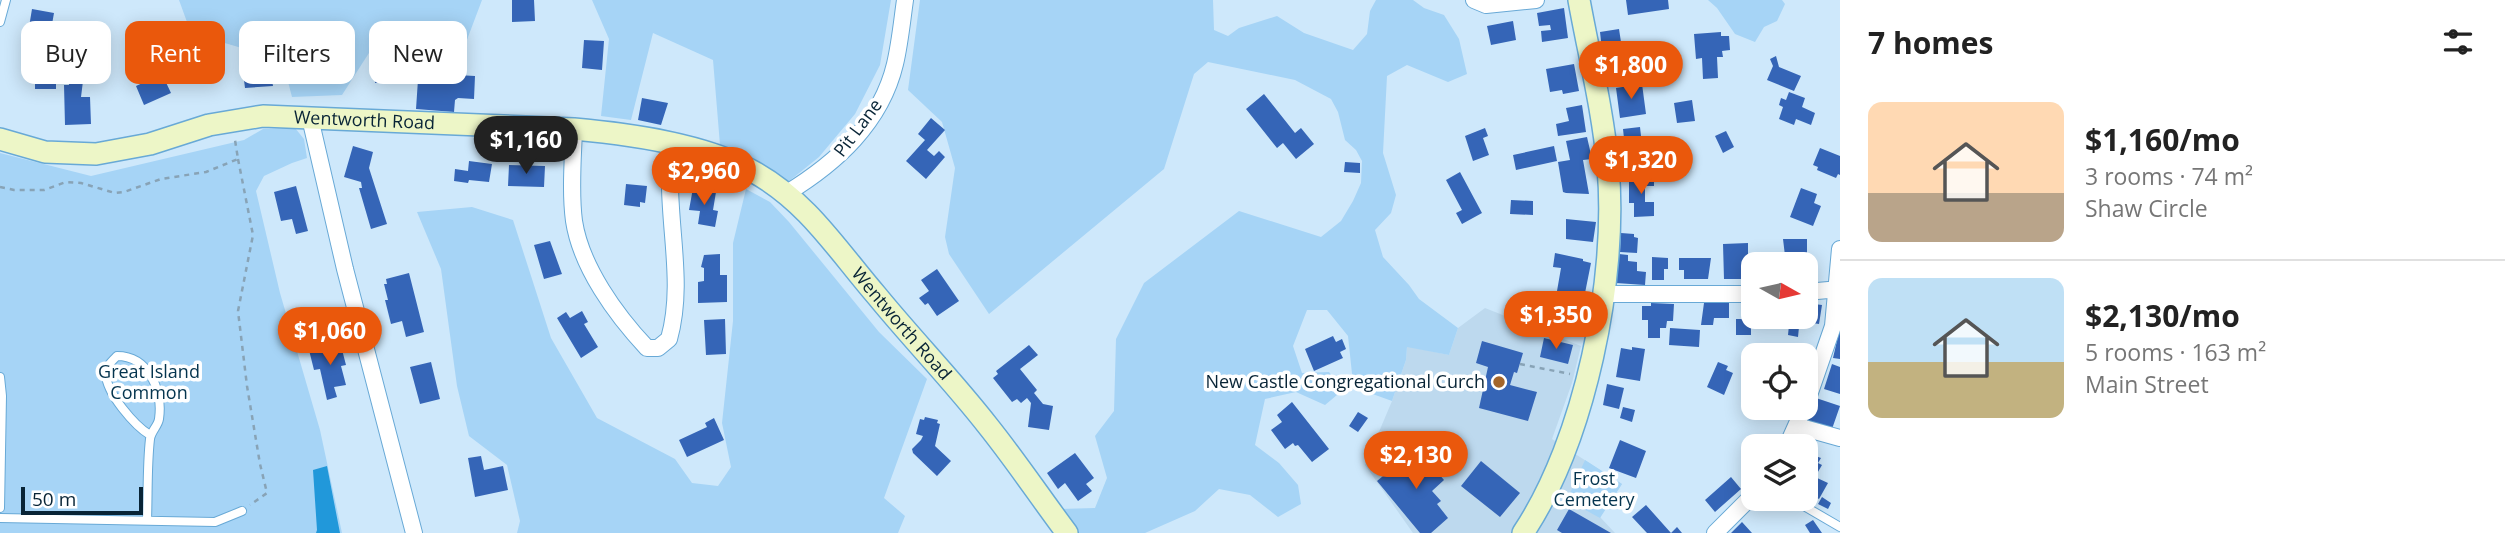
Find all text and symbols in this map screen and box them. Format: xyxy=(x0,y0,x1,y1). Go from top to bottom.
chip: Buy xyxy=(21,21,111,84)
chip: Rent xyxy=(125,21,225,84)
chip: Filters xyxy=(239,21,355,84)
chip: New xyxy=(369,21,467,84)
text: 7 homes xyxy=(1868,22,1993,63)
icon: filters xyxy=(2439,23,2477,61)
pin: $1,800 xyxy=(1574,42,1688,101)
text: $1,800 xyxy=(1595,48,1667,80)
street label: Pit Lane xyxy=(827,93,887,161)
street label: Wentworth Road xyxy=(293,104,436,134)
pin: $1,160 xyxy=(469,116,583,176)
text: $1,160/mo xyxy=(2085,119,2240,160)
text: $1,160 xyxy=(490,123,562,155)
icon: home xyxy=(1924,130,2008,214)
pin: $1,320 xyxy=(1584,136,1698,196)
text: $1,320 xyxy=(1605,143,1677,175)
pin: $2,960 xyxy=(647,148,761,207)
text: $2,960 xyxy=(668,154,740,186)
text: 3 rooms · 74 m² xyxy=(2085,160,2253,192)
text: Shaw Circle xyxy=(2085,192,2208,224)
north arrow xyxy=(1741,252,1818,329)
map controls xyxy=(1741,252,1818,511)
street label: Wentworth Road xyxy=(847,262,957,385)
pin: $1,350 xyxy=(1499,292,1613,351)
text: $2,130/mo xyxy=(2085,295,2240,336)
text: $1,350 xyxy=(1520,298,1592,330)
icon: home xyxy=(1924,306,2008,390)
pin: $1,060 xyxy=(273,308,387,367)
text: $1,060 xyxy=(294,314,366,346)
text: 5 rooms · 163 m² xyxy=(2085,336,2266,368)
button: locate xyxy=(1741,343,1818,420)
park label: Great Island Common xyxy=(98,359,200,404)
text: Main Street xyxy=(2085,368,2209,400)
place label: New Castle Congregational Curch xyxy=(1205,369,1485,393)
marker: New Castle Congregational Curch xyxy=(1491,374,1507,390)
pin: $2,130 xyxy=(1359,432,1473,491)
button: layers xyxy=(1741,434,1818,511)
text: $2,130 xyxy=(1380,438,1452,470)
park label: Frost Cemetery xyxy=(1553,466,1636,511)
scale bar xyxy=(21,484,144,516)
text: 50 m xyxy=(32,486,76,512)

